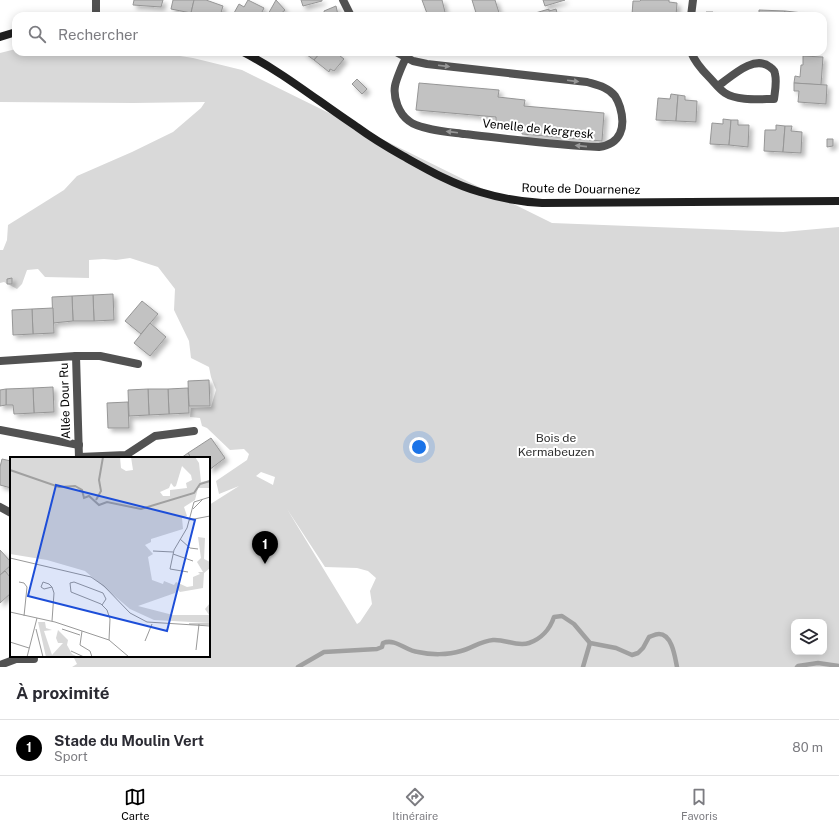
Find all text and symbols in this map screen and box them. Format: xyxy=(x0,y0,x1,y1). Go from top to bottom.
search box xyxy=(12,12,827,56)
icon: search xyxy=(26,23,48,45)
text: Rechercher xyxy=(58,26,138,43)
one-way arrow xyxy=(438,62,450,69)
one-way arrow xyxy=(567,78,579,84)
street label: Venelle de Kergresk xyxy=(482,116,595,142)
one-way arrow xyxy=(446,129,458,135)
one-way arrow xyxy=(575,143,587,149)
street label: Route de Douarnenez xyxy=(521,181,641,197)
street label: Allée Dour Ru xyxy=(57,363,73,439)
park label: Bois de Kermabeuzen xyxy=(518,431,594,459)
your location xyxy=(409,437,429,457)
inset map xyxy=(10,457,210,657)
pin: 1 xyxy=(252,531,278,564)
map controls xyxy=(791,619,827,655)
button: layers xyxy=(791,619,827,655)
text: À proximité xyxy=(16,683,110,703)
text: Stade du Moulin Vert xyxy=(54,732,204,749)
text: 1 xyxy=(26,740,32,755)
text: 80 m xyxy=(792,740,823,755)
text: Sport xyxy=(54,749,88,764)
tab: Carte xyxy=(121,786,149,822)
tab: Itinéraire xyxy=(392,786,438,822)
tab: Favoris xyxy=(681,786,718,822)

